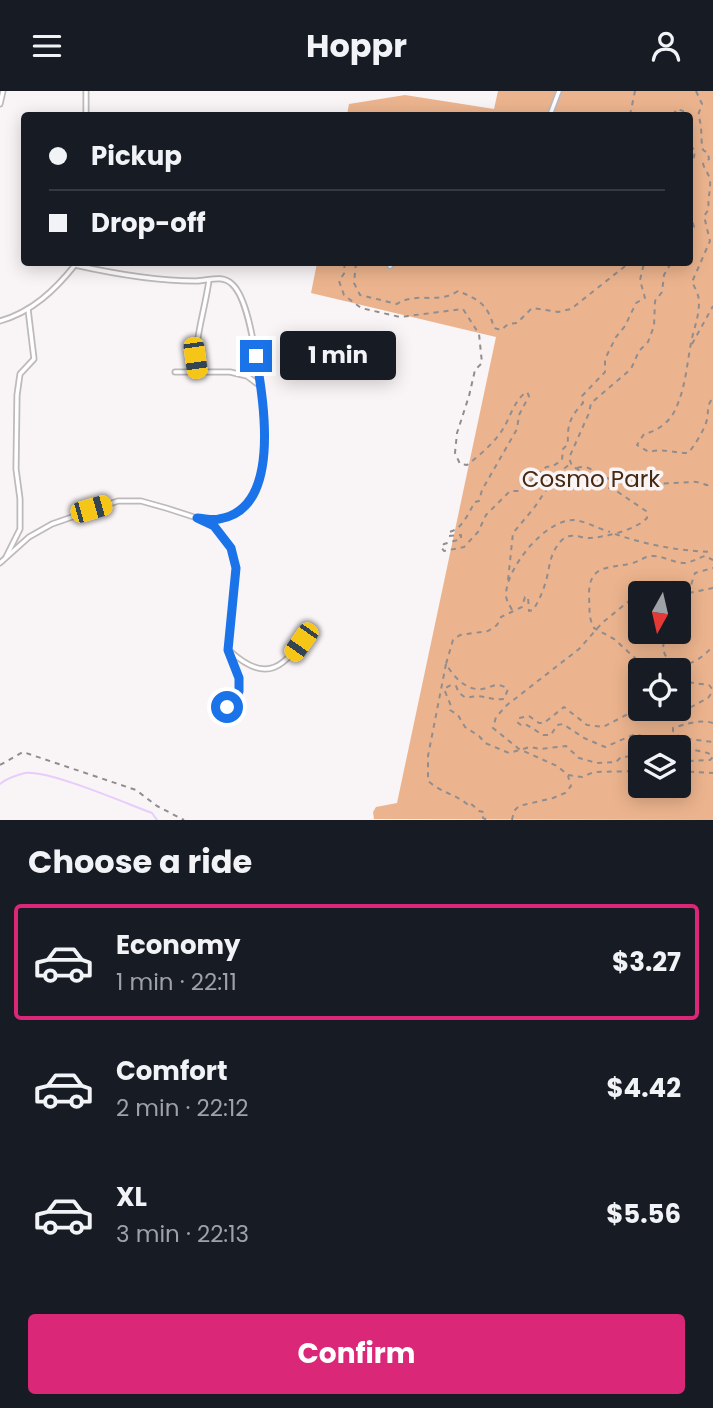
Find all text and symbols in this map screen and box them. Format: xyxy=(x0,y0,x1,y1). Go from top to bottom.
text: Hoppr xyxy=(306,23,407,68)
icon: menu xyxy=(28,27,66,65)
icon: person xyxy=(647,27,685,65)
text: Pickup xyxy=(91,138,182,174)
text: Drop-off xyxy=(91,205,206,241)
callout: 1 min xyxy=(280,331,396,381)
car xyxy=(182,336,209,380)
text: 1 min xyxy=(308,339,368,371)
route end xyxy=(240,340,272,372)
park label: Cosmo Park xyxy=(522,463,660,495)
car xyxy=(68,493,115,525)
north arrow xyxy=(628,581,691,644)
map controls xyxy=(628,581,691,798)
car xyxy=(281,619,322,665)
button: locate xyxy=(628,658,691,721)
route start xyxy=(211,691,243,723)
button: layers xyxy=(628,735,691,798)
text: Choose a ride xyxy=(28,839,252,884)
text: Economy xyxy=(116,927,240,963)
icon: car xyxy=(32,931,95,994)
text: $3.27 xyxy=(612,944,681,980)
text: 1 min · 22:11 xyxy=(116,966,237,998)
text: Comfort xyxy=(116,1053,228,1089)
icon: car xyxy=(32,1057,95,1120)
text: $4.42 xyxy=(607,1070,681,1106)
text: 2 min · 22:12 xyxy=(116,1092,249,1124)
text: XL xyxy=(116,1179,147,1215)
icon: car xyxy=(32,1183,95,1246)
text: $5.56 xyxy=(606,1196,681,1232)
text: 3 min · 22:13 xyxy=(116,1218,249,1250)
button: Confirm xyxy=(28,1314,685,1394)

